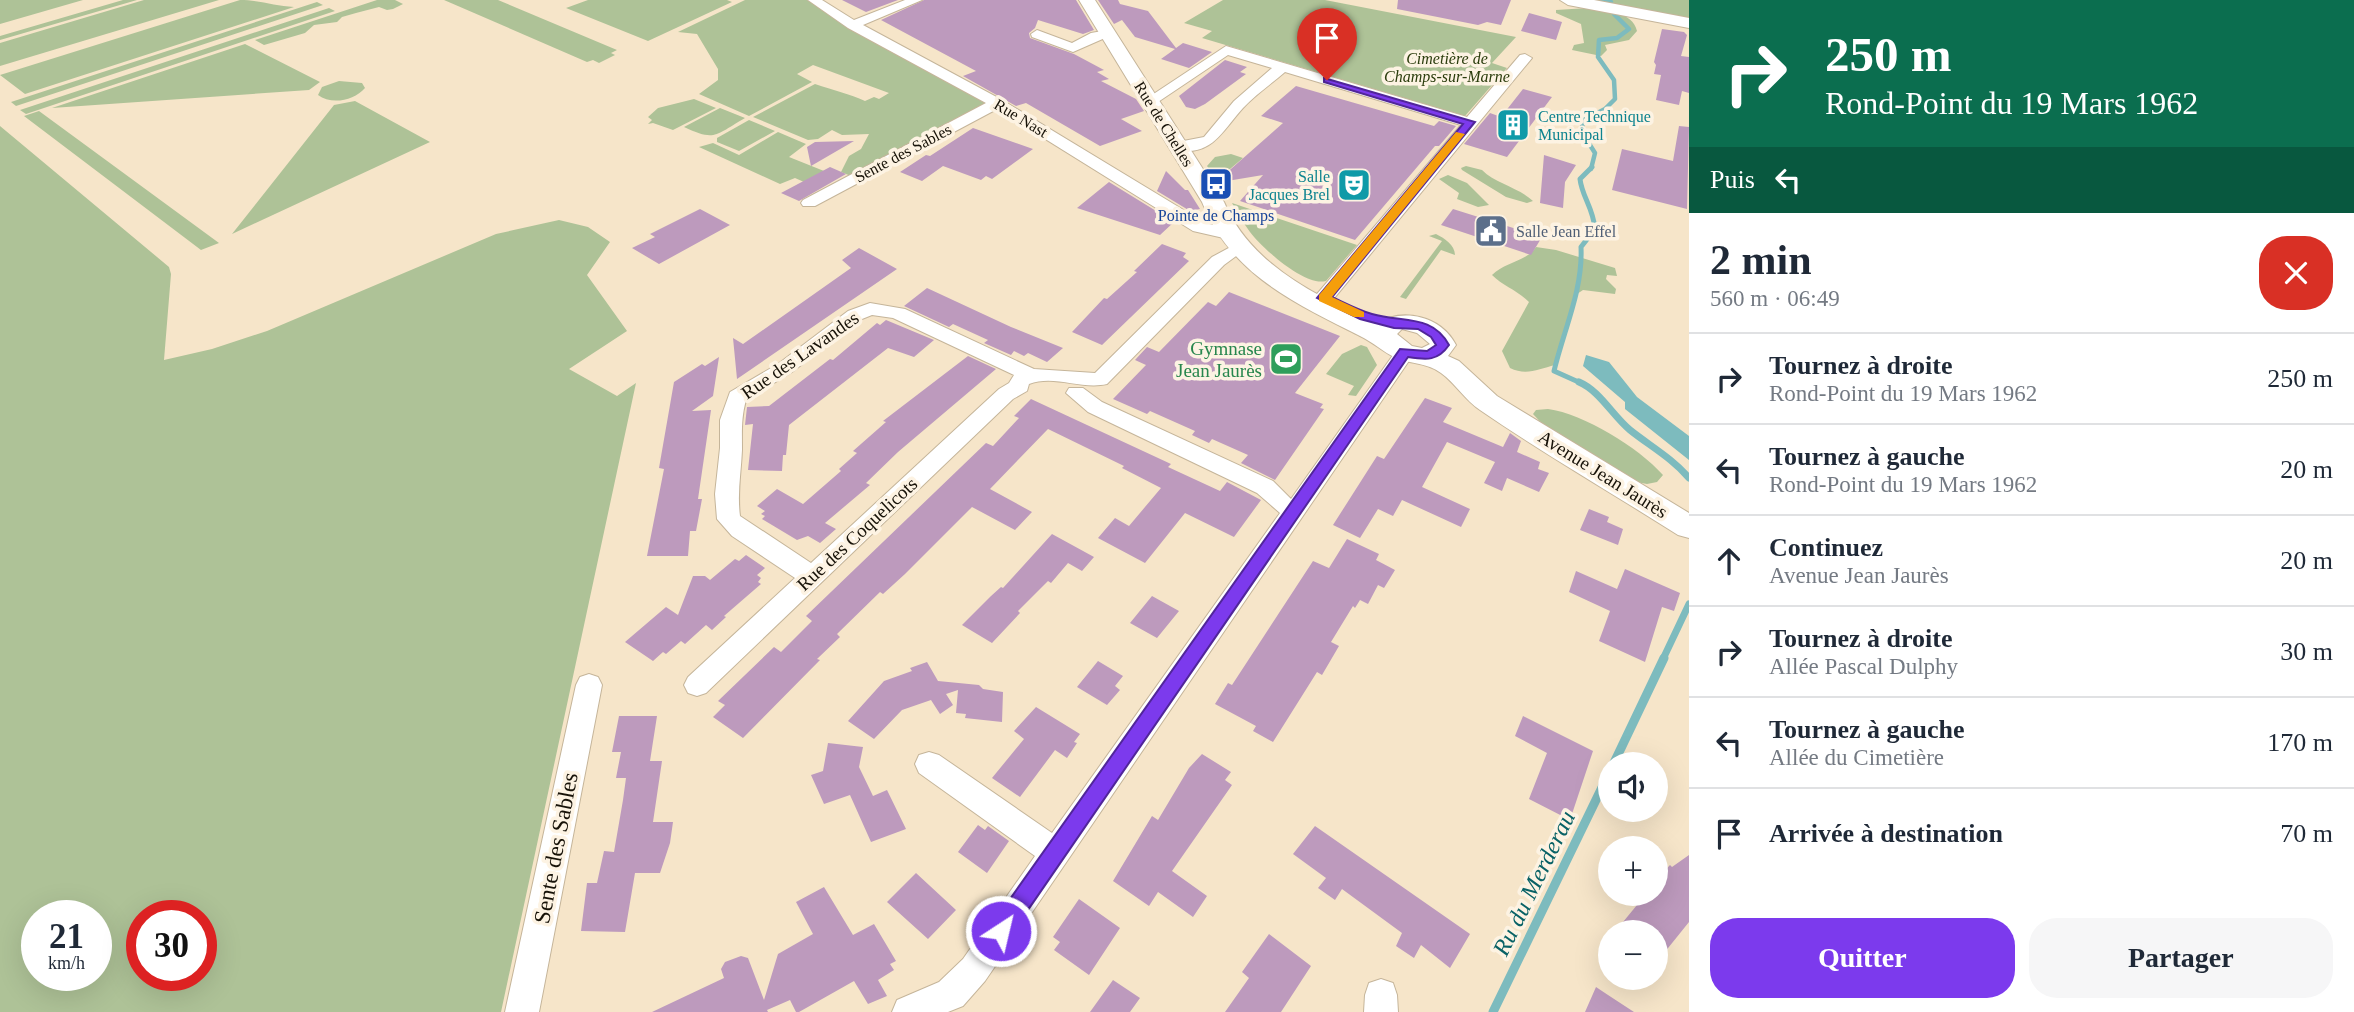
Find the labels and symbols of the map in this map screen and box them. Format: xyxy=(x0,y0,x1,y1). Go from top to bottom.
pin xyxy=(1297,8,1357,80)
park label: Cimetière de Champs-sur-Marne xyxy=(1384,50,1510,86)
street label: Rue de Chelles xyxy=(1131,78,1197,170)
street label: Rue Nast xyxy=(991,95,1051,141)
building icon: Centre Technique Municipal xyxy=(1494,106,1532,144)
place label: Centre Technique Municipal xyxy=(1538,108,1651,144)
street label: Sente des Sables xyxy=(852,120,954,186)
bus stop icon: Pointe de Champs xyxy=(1197,165,1235,203)
theatre icon: Salle Jacques Brel xyxy=(1335,166,1373,204)
place label: Salle Jacques Brel xyxy=(1249,168,1331,204)
place label: Pointe de Champs xyxy=(1158,207,1274,225)
public building icon: Salle Jean Effel xyxy=(1472,212,1510,250)
place label: Salle Jean Effel xyxy=(1516,223,1617,240)
street label: Rue des Lavandes xyxy=(737,307,863,403)
place label: Gymnase Jean Jaurès xyxy=(1176,338,1262,381)
sports icon: Gymnase Jean Jaurès xyxy=(1267,340,1305,378)
street label: Avenue Jean Jaurès xyxy=(1535,426,1671,522)
street label: Rue des Coquelicots xyxy=(793,473,921,595)
street label: Sente des Sables xyxy=(529,770,583,926)
water label: Ru du Merderau xyxy=(1487,806,1580,960)
position arrow xyxy=(964,894,1038,968)
speed limit sign: 30 xyxy=(126,900,217,991)

